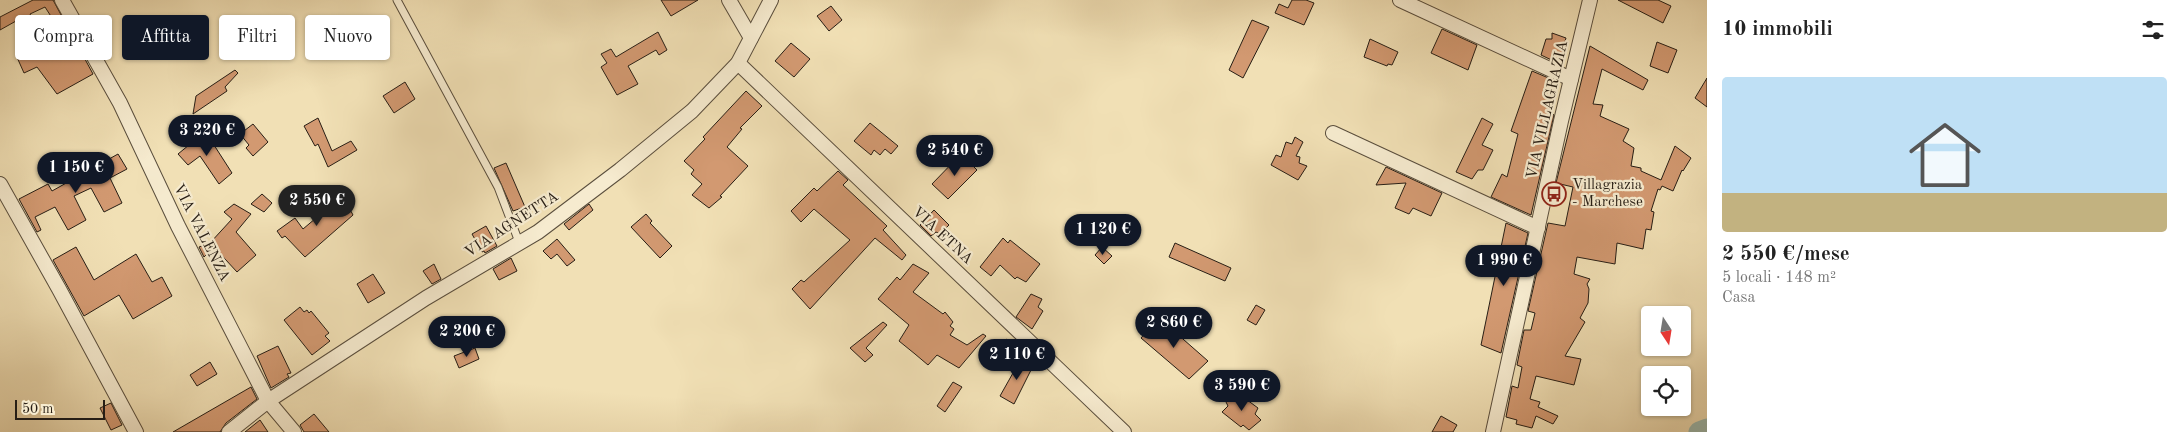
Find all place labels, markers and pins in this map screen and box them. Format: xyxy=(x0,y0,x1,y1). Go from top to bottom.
pin: 3 220 € xyxy=(161,114,253,157)
pin: 2 540 € xyxy=(909,134,1001,177)
pin: 1 150 € xyxy=(30,152,122,194)
place label: Villagrazia - Marchese xyxy=(1572,178,1643,210)
bus stop icon: Villagrazia - Marchese xyxy=(1541,181,1567,207)
pin: 2 550 € xyxy=(271,184,363,227)
pin: 1 120 € xyxy=(1057,214,1149,256)
pin: 1 990 € xyxy=(1458,244,1550,287)
pin: 2 860 € xyxy=(1128,306,1220,349)
pin: 2 200 € xyxy=(421,316,513,358)
pin: 2 110 € xyxy=(971,338,1063,381)
pin: 3 590 € xyxy=(1196,370,1288,412)

